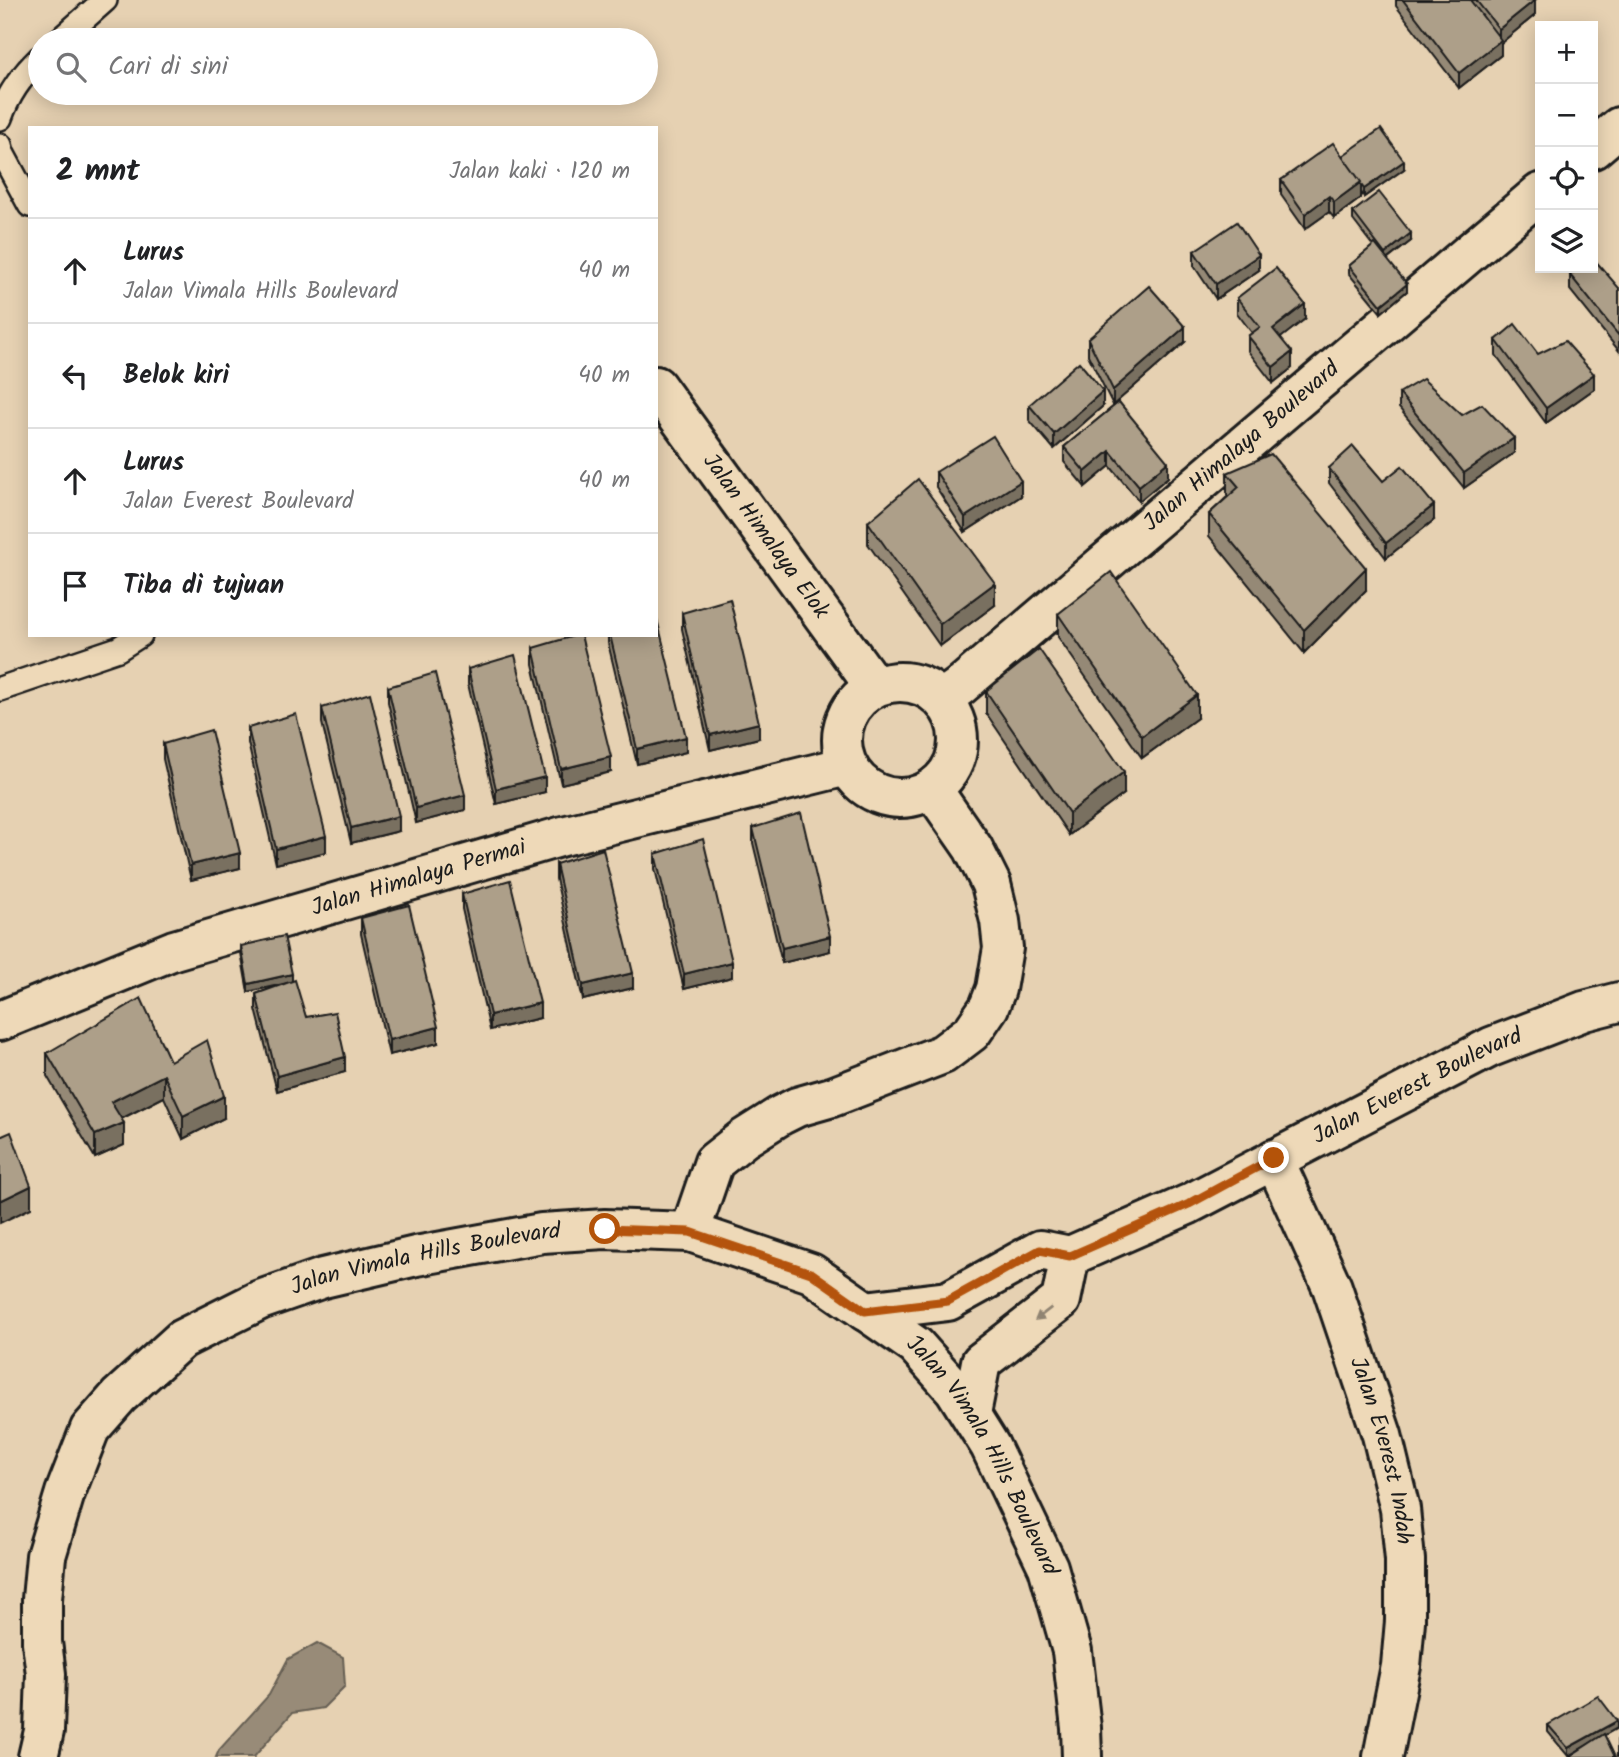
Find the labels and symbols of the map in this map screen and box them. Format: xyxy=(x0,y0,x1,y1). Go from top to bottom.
street label: Jalan Himalaya Boulevard xyxy=(1135,352,1349,541)
street label: Jalan Himalaya Elok xyxy=(693,446,838,627)
street label: Jalan Himalaya Permai xyxy=(307,829,532,927)
street label: Jalan Everest Boulevard xyxy=(1306,1018,1528,1155)
route end xyxy=(1258,1142,1289,1173)
route start xyxy=(589,1213,620,1244)
street label: Jalan Vimala Hills Boulevard xyxy=(286,1214,562,1306)
one-way arrow xyxy=(1034,1307,1052,1322)
street label: Jalan Vimala Hills Boulevard xyxy=(899,1326,1068,1580)
street label: Jalan Everest Indah xyxy=(1339,1352,1421,1546)

